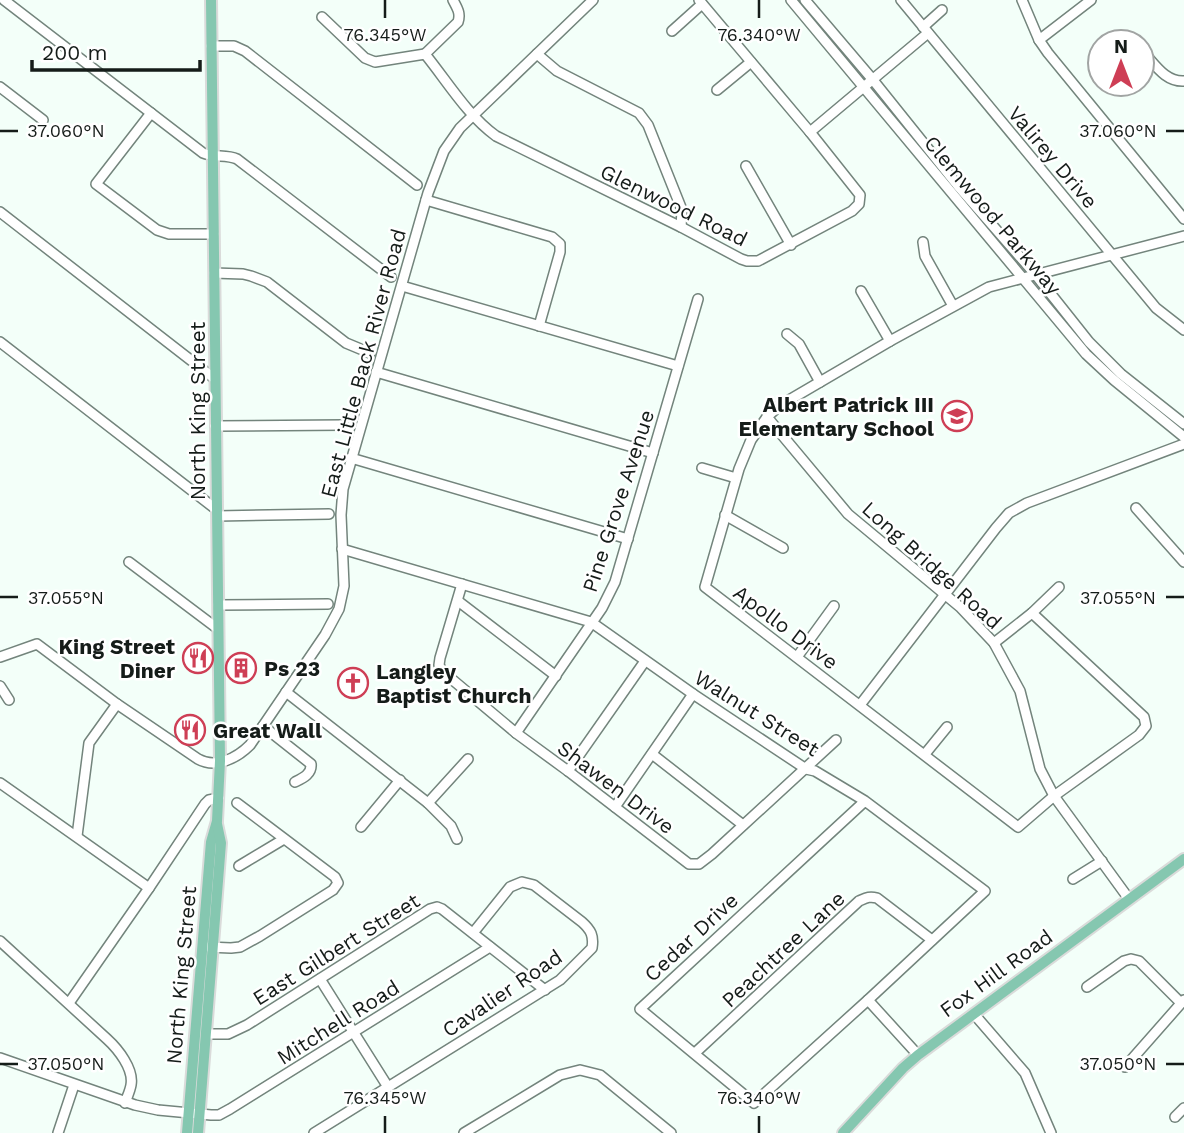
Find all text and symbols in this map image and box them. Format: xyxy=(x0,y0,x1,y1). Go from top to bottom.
text: 76.345°W xyxy=(343,24,427,45)
text: 76.340°W xyxy=(717,24,801,45)
scale bar xyxy=(32,28,200,72)
north arrow xyxy=(1086,28,1156,98)
text: N xyxy=(1114,35,1128,58)
text: 200 m xyxy=(42,40,108,65)
street label: Valirey Drive xyxy=(1003,101,1103,213)
text: 37.060°N xyxy=(27,120,105,141)
text: 37.060°N xyxy=(1079,120,1157,141)
street label: Clemwood Parkway xyxy=(919,130,1067,300)
street label: Glenwood Road xyxy=(596,159,752,251)
street label: East Little Back River Road xyxy=(315,226,411,500)
street label: North King Street xyxy=(185,321,210,500)
place label: Albert Patrick III Elementary School xyxy=(738,392,934,441)
school or university icon: Albert Patrick III Elementary School xyxy=(940,399,974,433)
street label: Pine Grove Avenue xyxy=(577,407,659,595)
street label: Long Bridge Road xyxy=(857,496,1007,634)
street label: Apollo Drive xyxy=(729,580,843,674)
text: 37.055°N xyxy=(28,587,104,608)
text: 37.055°N xyxy=(1080,587,1156,608)
place label: King Street Diner xyxy=(59,634,175,683)
restaurant icon: King Street Diner xyxy=(181,641,215,675)
building icon: Ps 23 xyxy=(224,651,258,685)
place label: Ps 23 xyxy=(264,656,320,681)
place label: Langley Baptist Church xyxy=(376,659,531,708)
street label: Walnut Street xyxy=(690,665,824,762)
church icon: Langley Baptist Church xyxy=(336,666,370,700)
restaurant icon: Great Wall xyxy=(173,713,207,747)
place label: Great Wall xyxy=(213,718,322,743)
street label: Shawen Drive xyxy=(553,735,679,839)
street label: North King Street xyxy=(161,885,201,1065)
street label: Peachtree Lane xyxy=(716,886,850,1012)
street label: East Gilbert Street xyxy=(248,887,424,1010)
street label: Cedar Drive xyxy=(639,887,743,987)
street label: Fox Hill Road xyxy=(935,924,1057,1022)
street label: Cavalier Road xyxy=(437,944,567,1042)
street label: Mitchell Road xyxy=(272,974,404,1070)
text: 37.050°N xyxy=(28,1053,104,1074)
text: 37.050°N xyxy=(1080,1053,1156,1074)
text: 76.345°W xyxy=(343,1087,427,1108)
text: 76.340°W xyxy=(717,1087,801,1108)

